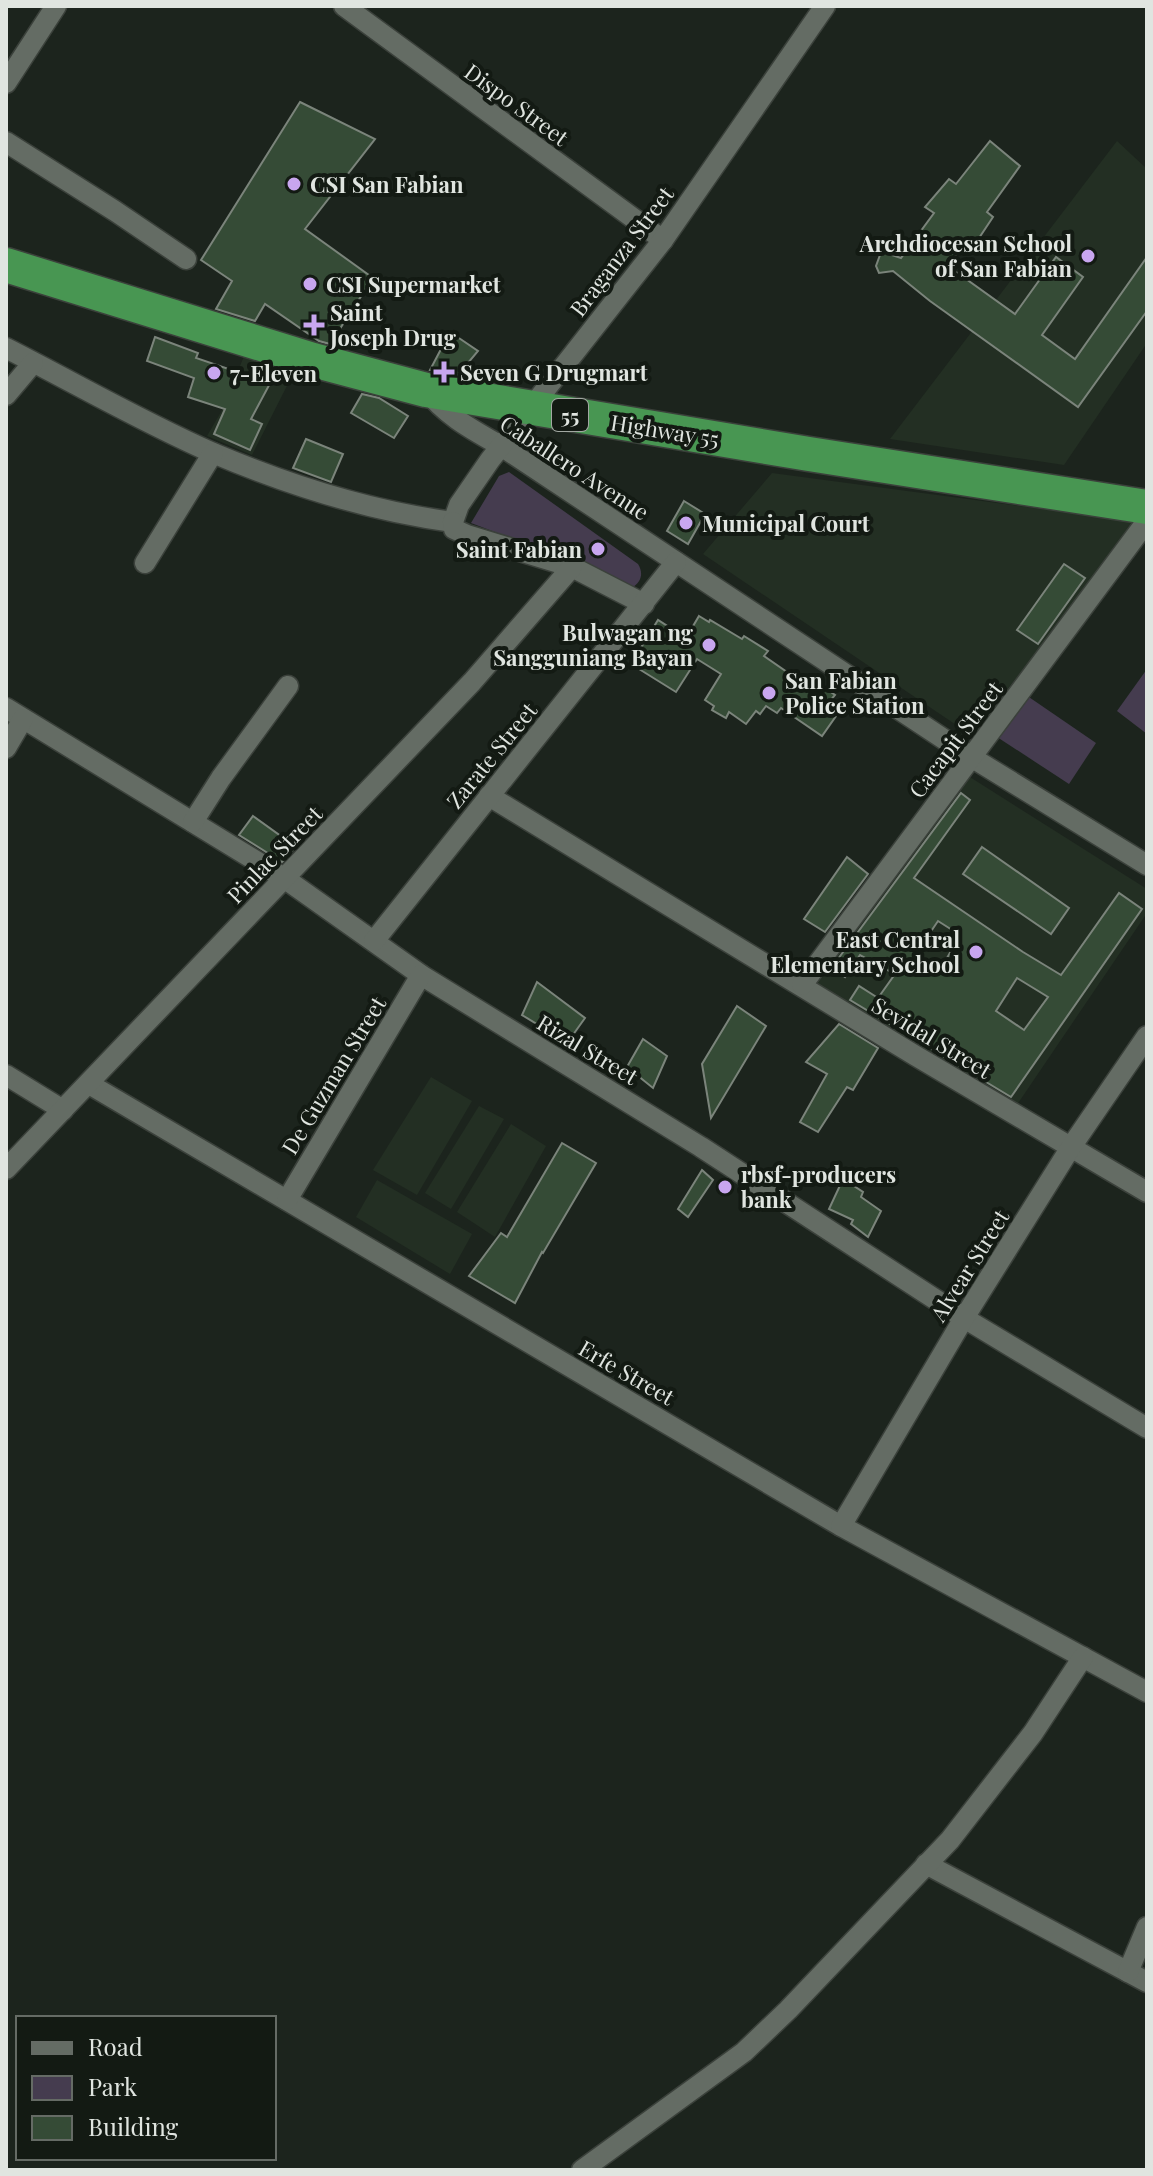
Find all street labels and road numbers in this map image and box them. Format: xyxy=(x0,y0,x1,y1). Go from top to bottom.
street label: Dispo Street xyxy=(459,56,576,153)
street label: Braganza Street xyxy=(562,179,681,322)
road number: 55 xyxy=(552,399,588,431)
street label: Highway 55 xyxy=(609,407,721,453)
street label: Caballero Avenue xyxy=(495,408,655,526)
street label: Cacapit Street xyxy=(901,674,1010,804)
street label: Zarate Street xyxy=(439,695,544,814)
street label: Pinlac Street xyxy=(220,798,329,909)
street label: De Guzman Street xyxy=(274,989,393,1160)
street label: Sevidal Street xyxy=(867,989,998,1085)
street label: Rizal Street xyxy=(532,1007,645,1092)
street label: Alvear Street xyxy=(922,1202,1016,1328)
street label: Erfe Street xyxy=(574,1333,681,1412)

